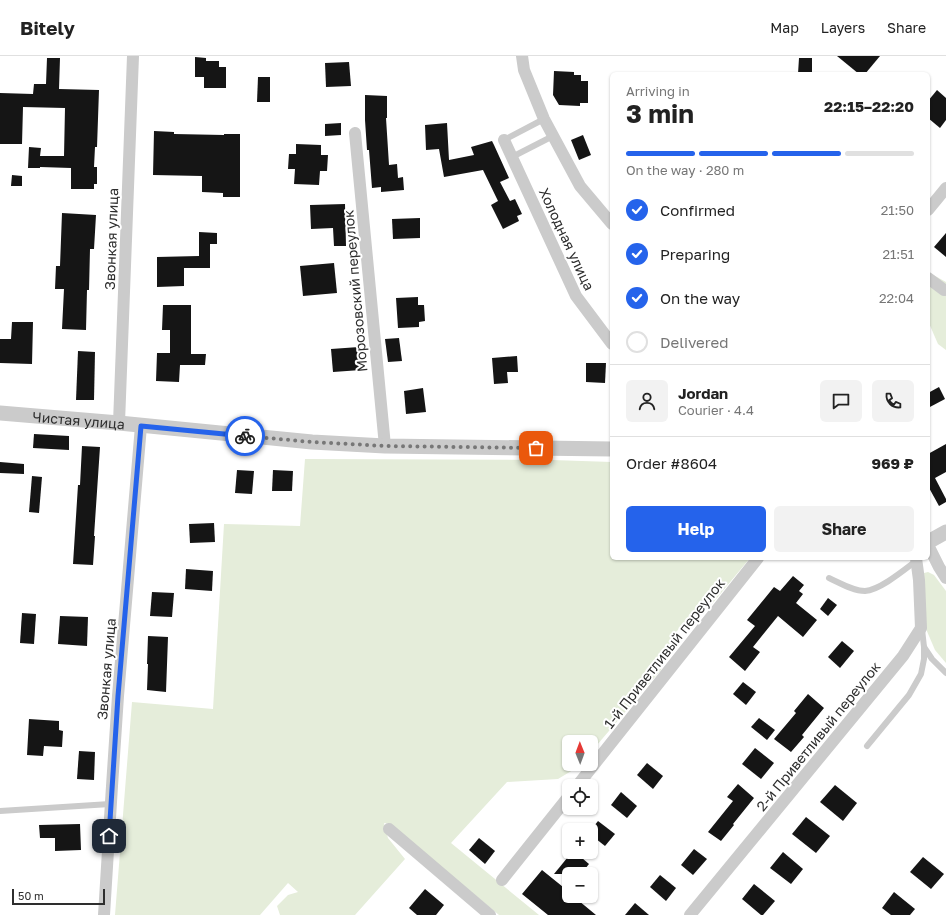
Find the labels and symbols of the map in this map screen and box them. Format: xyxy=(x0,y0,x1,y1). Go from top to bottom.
street label: Холодная улица xyxy=(536,185,598,293)
street label: Звонкая улица xyxy=(101,188,121,290)
street label: Морозовский переулок xyxy=(339,209,371,373)
street label: Чистая улица xyxy=(32,407,126,432)
courier xyxy=(225,416,265,456)
pin xyxy=(519,431,553,465)
street label: 1-й Приветливый переулок xyxy=(600,574,728,732)
street label: Звонкая улица xyxy=(93,617,119,721)
street label: 2-й Приветливый переулок xyxy=(752,658,884,814)
north arrow xyxy=(562,735,598,771)
pin xyxy=(92,819,126,853)
scale bar xyxy=(12,887,105,906)

